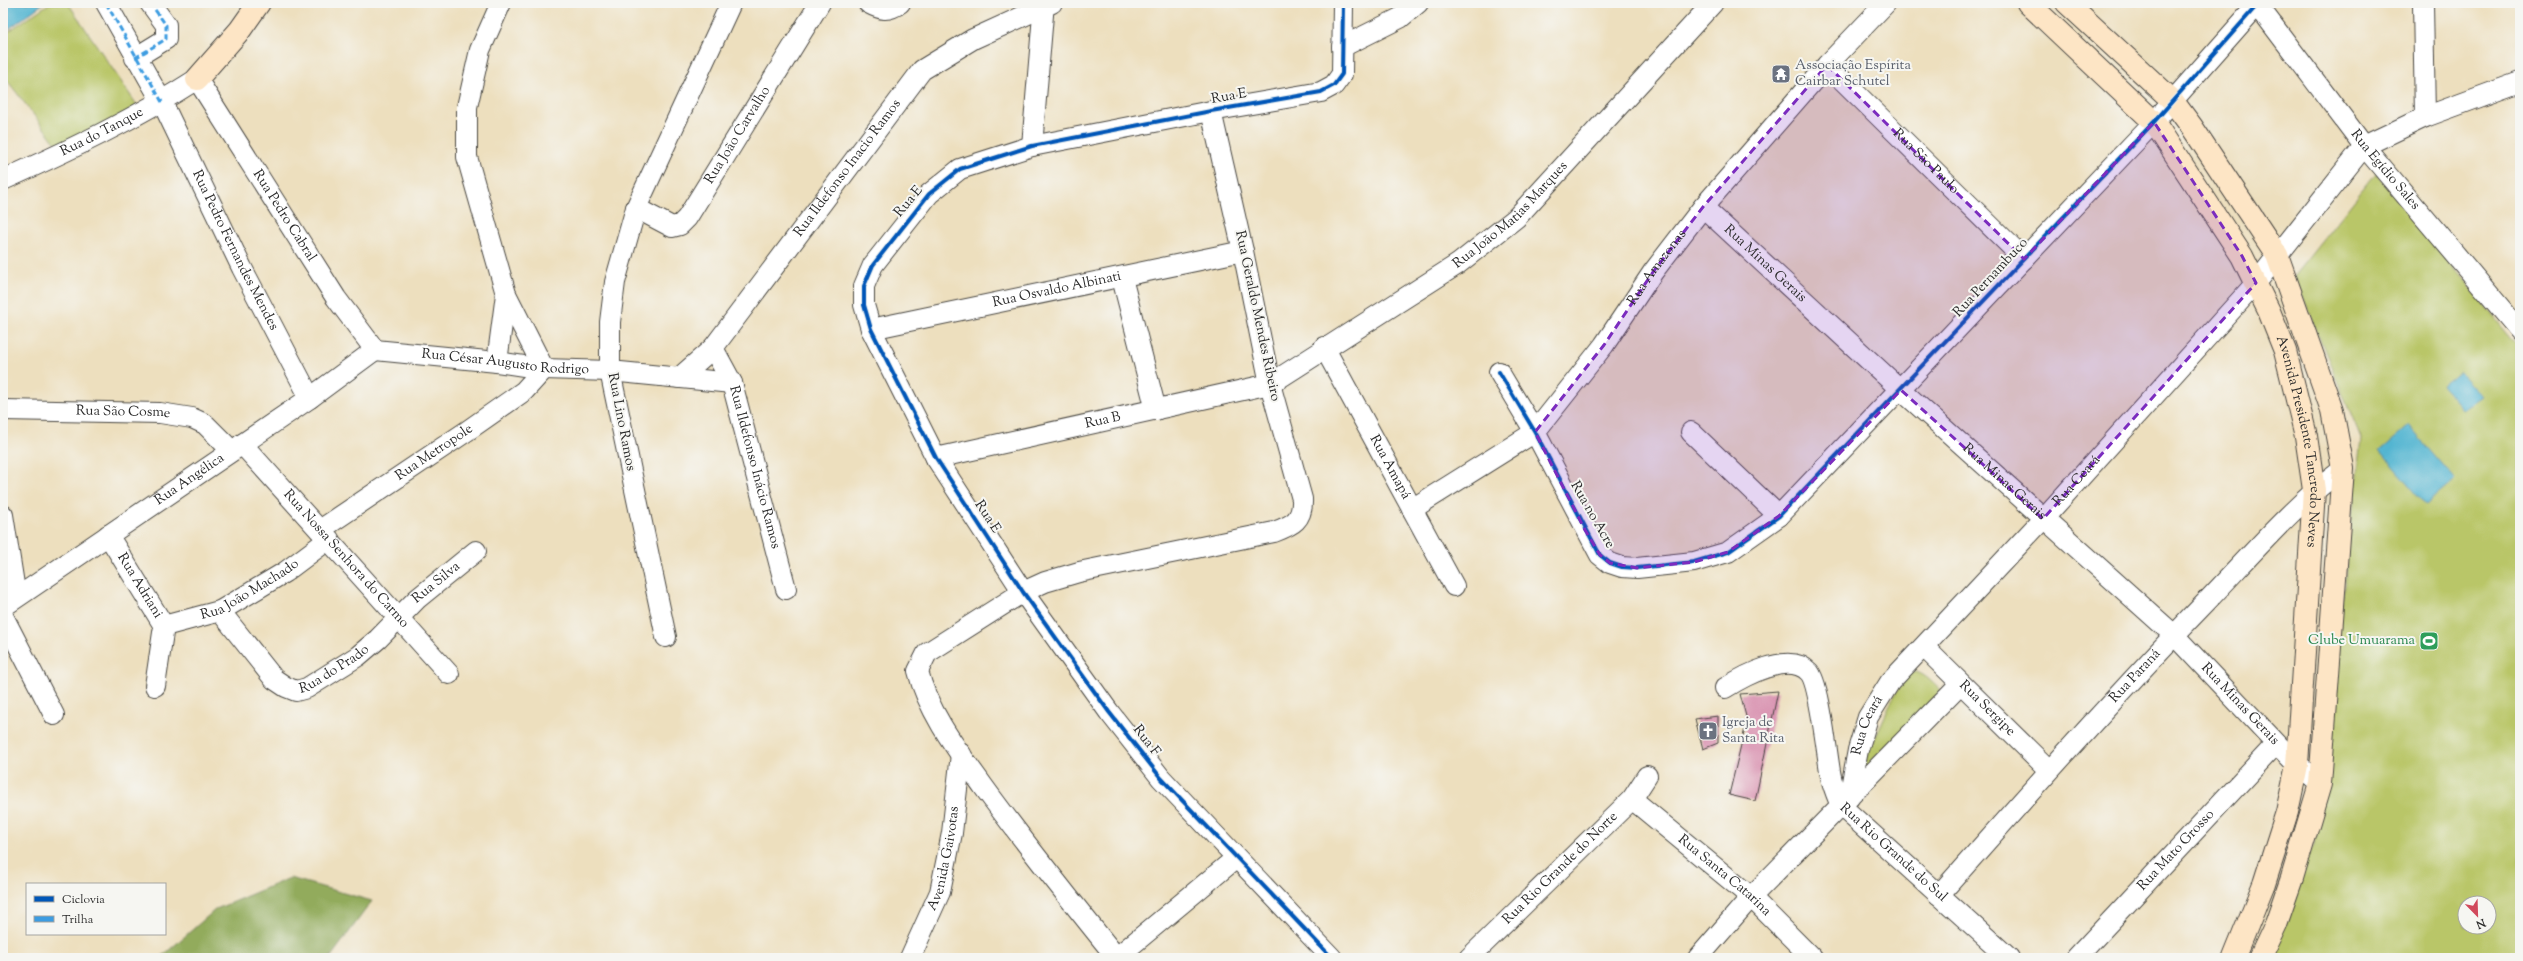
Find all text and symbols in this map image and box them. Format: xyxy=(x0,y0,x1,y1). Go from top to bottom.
place label: Associação Espírita Cairbar Schutel xyxy=(1795,56,1911,92)
temple icon: Associação Espírita Cairbar Schutel xyxy=(1770,63,1792,85)
street label: Rua João Carvalho xyxy=(700,82,776,188)
street label: Rua E xyxy=(1210,84,1249,110)
street label: Rua Ildefonso Inacio Ramos xyxy=(790,95,906,241)
street label: Rua do Tanque xyxy=(57,103,147,162)
street label: Rua São Paulo xyxy=(1888,125,1963,199)
street label: Rua Egídio Sales xyxy=(2345,126,2424,215)
street label: Rua João Matias Marques xyxy=(1449,157,1573,274)
street label: Rua Pedro Cabral xyxy=(247,166,321,266)
street label: Rua Pedro Fernandes Mendes xyxy=(186,167,283,334)
street label: Rua E xyxy=(890,182,928,222)
street label: Rua Minas Gerais xyxy=(1719,221,1811,308)
street label: Rua Amazonas xyxy=(1623,226,1692,310)
street label: Rua Geraldo Mendes Ribeiro xyxy=(1229,229,1285,403)
street label: Rua Pernambuco xyxy=(1949,234,2033,322)
street label: Rua Osvaldo Albinati xyxy=(991,267,1123,313)
street label: Avenida Presidente Tancredo Neves xyxy=(2270,333,2324,548)
street label: Rua César Augusto Rodrigo xyxy=(421,345,590,380)
street label: Rua Lino Ramos xyxy=(602,371,640,473)
street label: Rua Ildefonso Inácio Ramos xyxy=(723,384,785,551)
street label: Rua São Cosme xyxy=(76,401,172,424)
street label: Rua B xyxy=(1083,407,1123,435)
street label: Rua Metropole xyxy=(392,420,477,486)
street label: Rua Amapá xyxy=(1364,432,1415,504)
street label: Rua Minas Gerais xyxy=(1958,439,2050,525)
street label: Rua Angélica xyxy=(151,449,229,511)
street label: Rua Ceará xyxy=(2049,451,2106,511)
street label: Rua no Acre xyxy=(1565,478,1619,552)
street label: Rua Nossa Senhora do Carmo xyxy=(278,486,414,633)
street label: Rua E xyxy=(969,497,1005,538)
street label: Rua Adriani xyxy=(112,550,167,623)
street label: Rua João Machado xyxy=(199,554,304,626)
street label: Rua Silva xyxy=(408,557,465,609)
sports icon: Clube Umuarama xyxy=(2418,630,2440,652)
place label: Clube Umuarama xyxy=(2308,631,2416,651)
street label: Rua do Prado xyxy=(297,640,374,700)
street label: Rua Paraná xyxy=(2105,644,2166,708)
street label: Rua Minas Gerais xyxy=(2196,659,2284,750)
street label: Rua Sergipe xyxy=(1954,676,2020,741)
street label: Rua Ceará xyxy=(1847,692,1889,757)
place label: Igreja de Santa Rita xyxy=(1722,713,1785,749)
church icon: Igreja de Santa Rita xyxy=(1697,720,1719,742)
street label: Rua F xyxy=(1127,721,1165,761)
street label: Rua Rio Grande do Sul xyxy=(1835,799,1951,907)
street label: Avenida Gaivotas xyxy=(923,805,965,914)
street label: Rua Mato Grosso xyxy=(2133,805,2220,896)
street label: Rua Rio Grande do Norte xyxy=(1498,808,1623,930)
street label: Rua Santa Catarina xyxy=(1673,830,1776,922)
legend xyxy=(26,883,166,935)
text: Ciclovia xyxy=(62,891,105,909)
north arrow xyxy=(2457,895,2497,935)
text: Trilha xyxy=(62,911,94,929)
text: N xyxy=(2473,914,2489,932)

